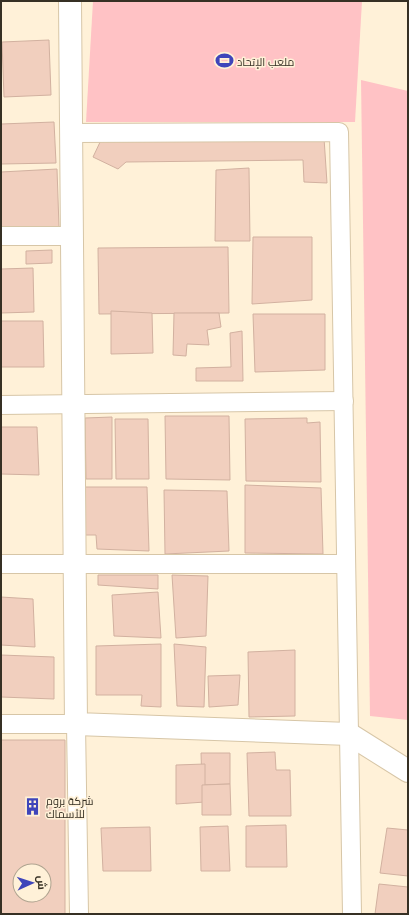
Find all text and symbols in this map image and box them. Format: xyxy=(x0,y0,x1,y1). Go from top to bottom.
sports icon: ملعب الإتحاد xyxy=(214,51,234,71)
place label: ملعب الإتحاد xyxy=(237,55,294,69)
place label: شركة بروم للأسماك xyxy=(46,794,93,820)
building icon: شركة بروم للأسماك xyxy=(23,796,43,816)
north arrow xyxy=(12,863,52,903)
text: ش xyxy=(35,875,49,890)

